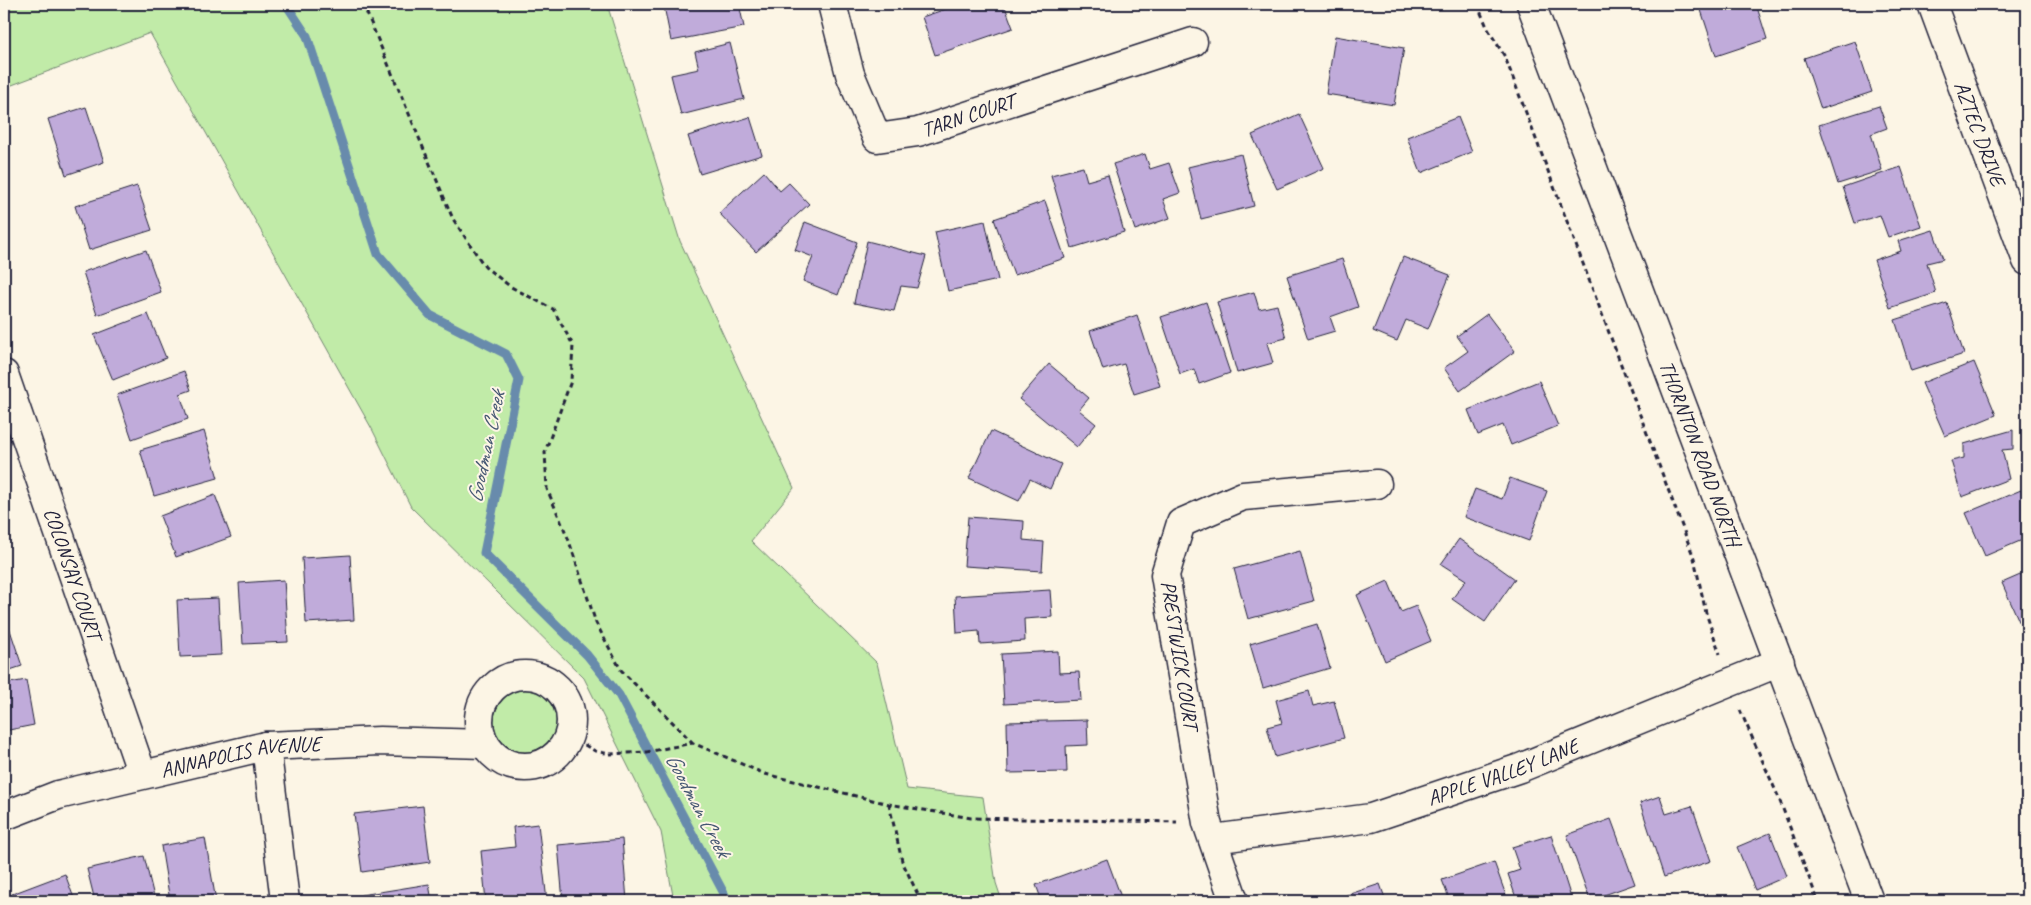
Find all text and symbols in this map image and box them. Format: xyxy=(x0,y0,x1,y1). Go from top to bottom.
street label: AZTEC DRIVE xyxy=(1949,78,2012,192)
street label: TARN COURT xyxy=(918,87,1023,143)
street label: THORNTON ROAD NORTH xyxy=(1654,357,1748,552)
water label: Goodman Creek xyxy=(461,385,512,505)
street label: COLONSAY COURT xyxy=(38,504,109,648)
street label: PRESTWICK COURT xyxy=(1155,579,1205,736)
street label: ANNAPOLIS AVENUE xyxy=(158,731,324,783)
street label: APPLE VALLEY LANE xyxy=(1424,732,1584,811)
water label: Goodman Creek xyxy=(659,748,739,865)

